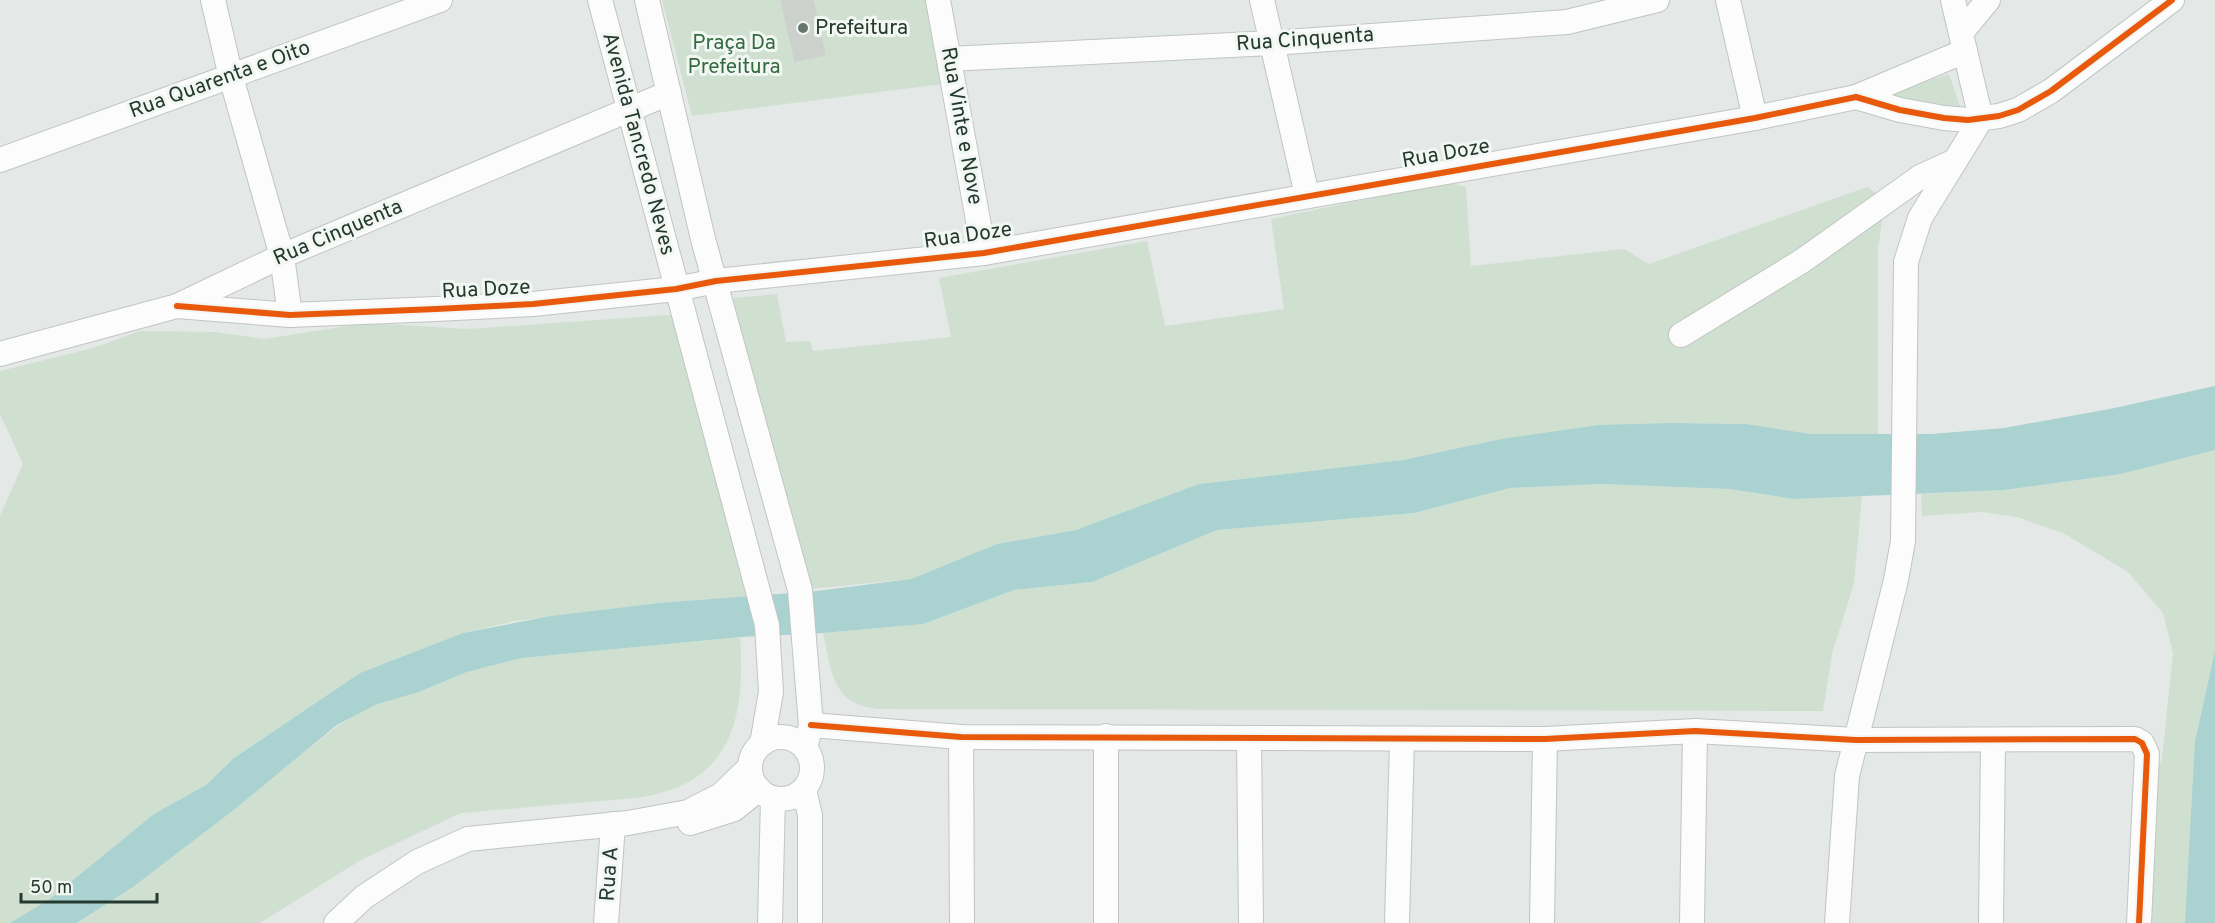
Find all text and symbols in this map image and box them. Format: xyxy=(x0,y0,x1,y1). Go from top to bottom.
place label: Prefeitura xyxy=(815,15,908,42)
marker: Prefeitura xyxy=(796,21,810,35)
street label: Rua Cinquenta xyxy=(1235,22,1375,58)
street label: Avenida Tancredo Neves xyxy=(595,30,681,258)
park label: Praça Da Prefeitura xyxy=(687,30,781,81)
street label: Rua Quarenta e Oito xyxy=(126,35,314,125)
street label: Rua Vinte e Nove xyxy=(934,45,988,207)
street label: Rua Doze xyxy=(1400,133,1492,175)
street label: Rua Cinquenta xyxy=(269,194,407,272)
street label: Rua Doze xyxy=(922,216,1014,256)
street label: Rua Doze xyxy=(441,274,531,306)
street label: Rua A xyxy=(595,846,625,902)
scale bar xyxy=(21,866,158,904)
text: 50 m xyxy=(30,877,72,900)

